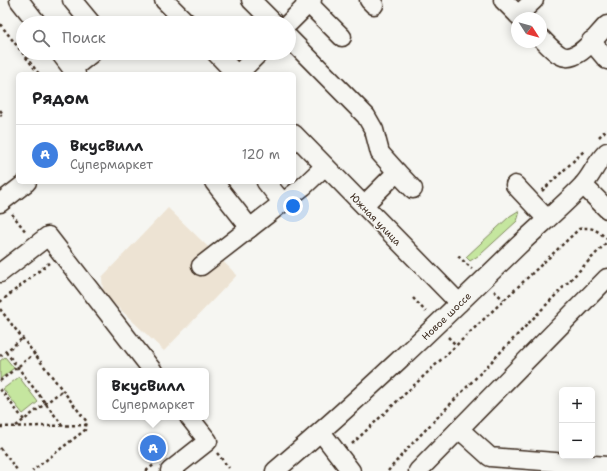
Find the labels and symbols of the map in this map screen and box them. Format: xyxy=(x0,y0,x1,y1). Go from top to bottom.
north arrow xyxy=(511,12,547,48)
street label: Южная улица xyxy=(347,190,405,249)
your location xyxy=(283,196,303,216)
street label: Новое шоссе xyxy=(419,289,474,343)
pin: A xyxy=(140,433,166,463)

